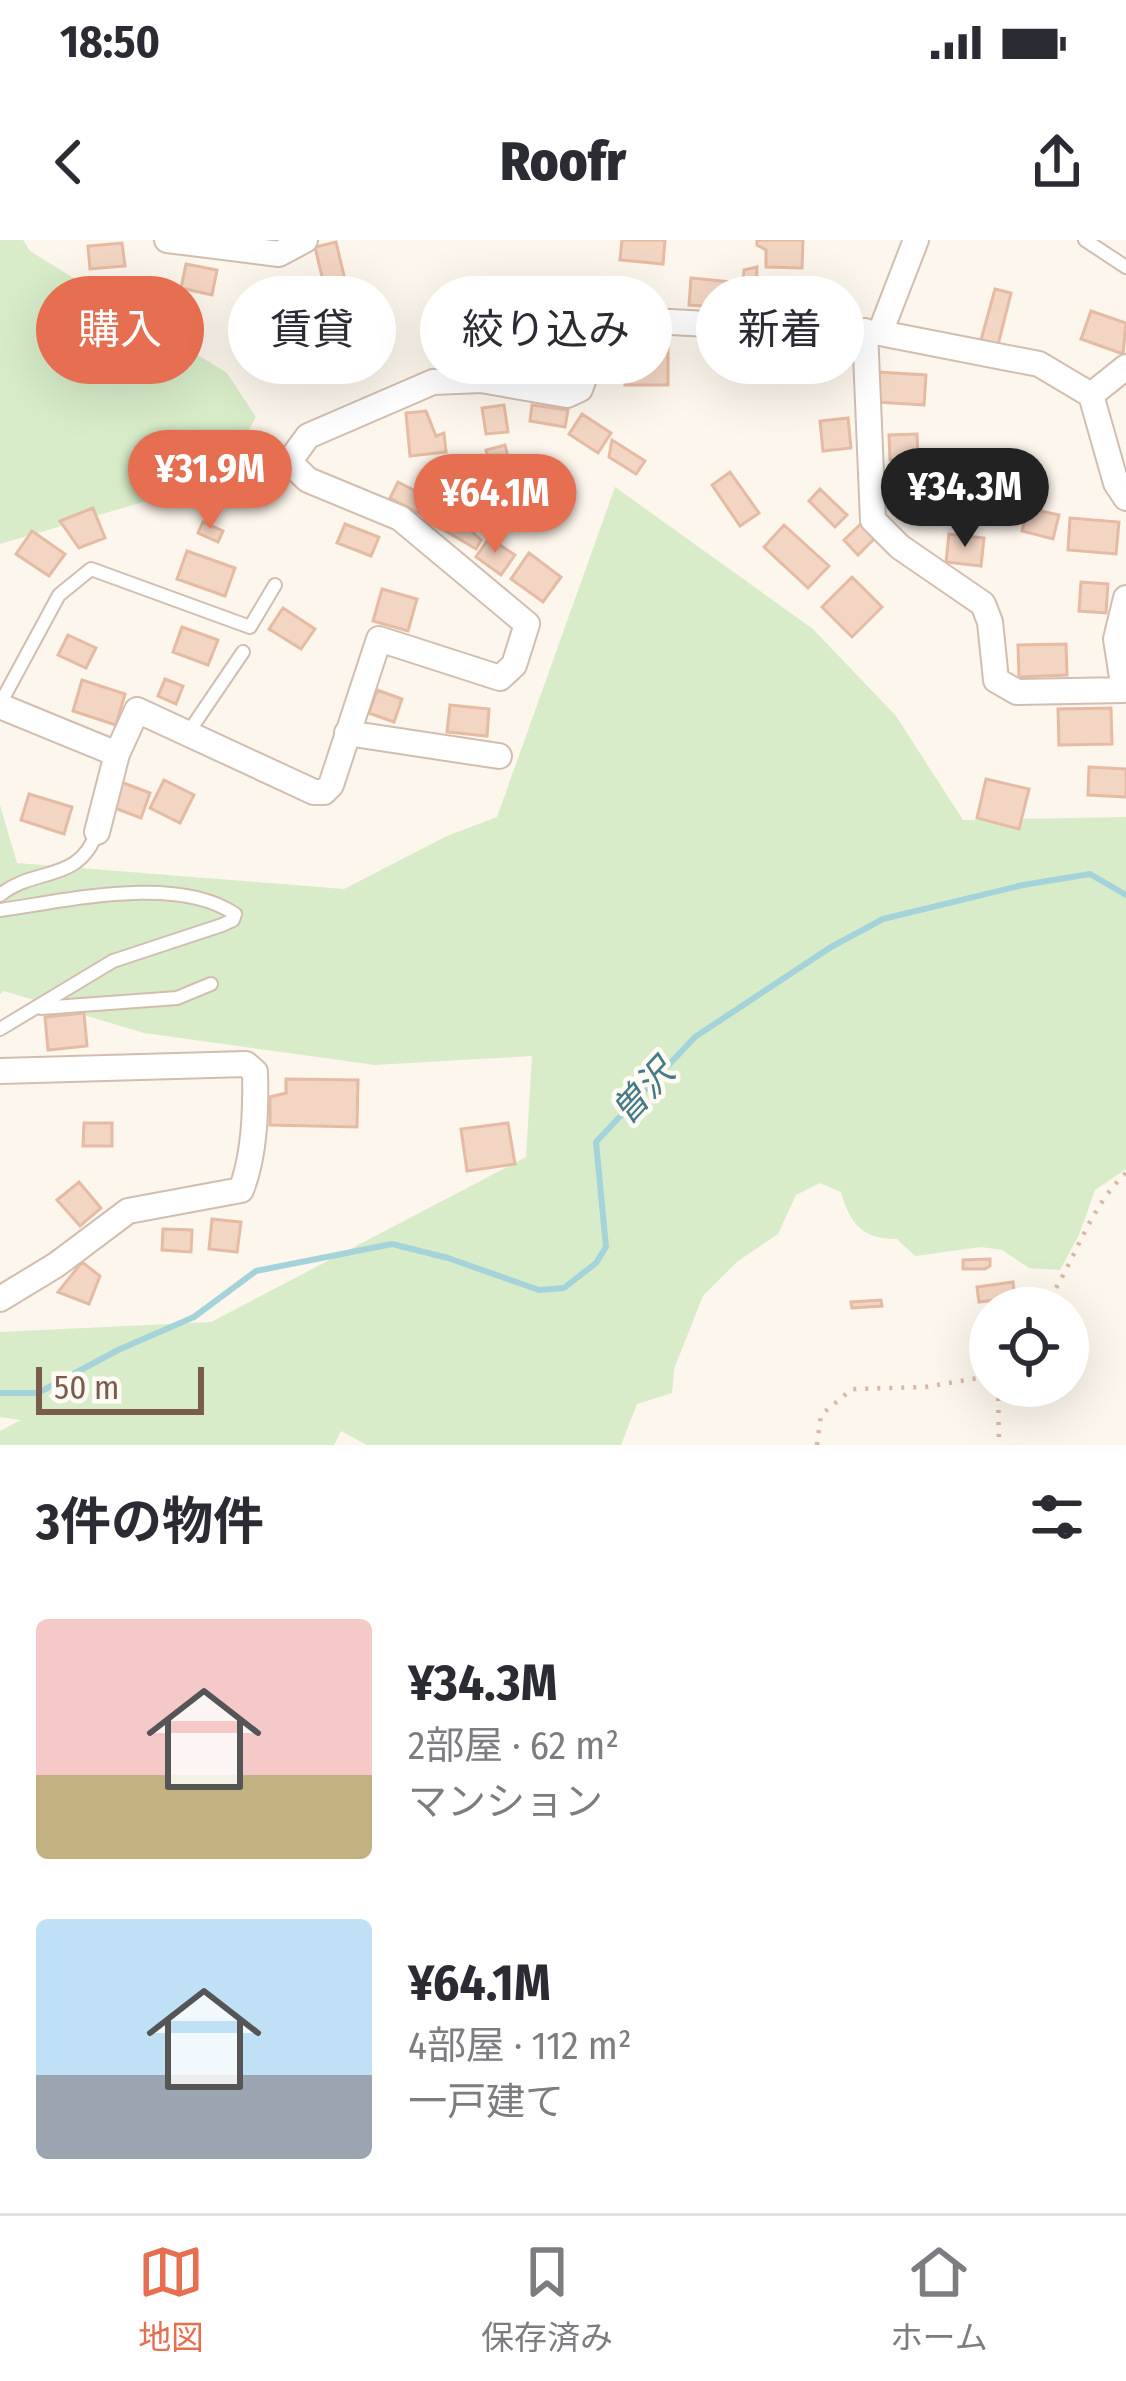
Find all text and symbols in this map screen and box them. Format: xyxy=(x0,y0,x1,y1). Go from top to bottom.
text: 18:50 xyxy=(60,15,160,69)
icon: back xyxy=(36,129,102,195)
icon: share xyxy=(1024,129,1090,195)
text: Roofr xyxy=(500,130,626,194)
chip: 購入 xyxy=(36,276,204,384)
chip: 賃貸 xyxy=(228,276,396,384)
chip: 絞り込み xyxy=(420,276,672,384)
chip: 新着 xyxy=(696,276,864,384)
pin: ¥31.9M xyxy=(112,430,308,532)
text: ¥31.9M xyxy=(155,446,265,492)
pin: ¥34.3M xyxy=(867,448,1063,550)
pin: ¥64.1M xyxy=(397,454,593,556)
text: ¥34.3M xyxy=(908,464,1022,510)
text: ¥64.1M xyxy=(440,470,550,516)
water label: 曽沢 xyxy=(602,1048,686,1133)
map controls xyxy=(969,1287,1089,1407)
button: locate xyxy=(969,1287,1089,1407)
scale bar xyxy=(36,1361,204,1414)
text: 50 m xyxy=(54,1368,119,1408)
icon: filters xyxy=(1024,1484,1090,1550)
text: 3件の物件 xyxy=(36,1491,264,1553)
text: ¥34.3M xyxy=(408,1652,557,1714)
icon: home xyxy=(132,1667,276,1811)
text: 2部屋 · 62 m² xyxy=(408,1723,619,1769)
text: マンション xyxy=(408,1779,603,1825)
text: ¥64.1M xyxy=(408,1952,551,2014)
icon: home xyxy=(132,1967,276,2111)
text: 4部屋 · 112 m² xyxy=(408,2023,632,2069)
text: 一戸建て xyxy=(408,2079,564,2125)
tab: 地図 xyxy=(138,2239,204,2359)
tab: 保存済み xyxy=(481,2239,613,2359)
tab: ホーム xyxy=(890,2239,988,2359)

